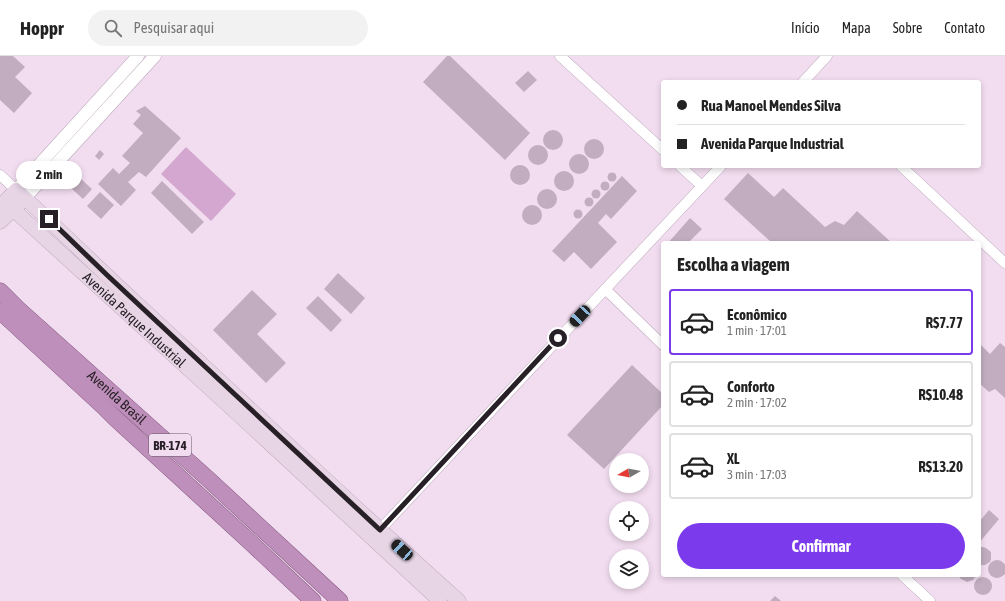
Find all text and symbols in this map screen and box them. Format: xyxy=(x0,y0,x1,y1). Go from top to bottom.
search box xyxy=(88,10,368,46)
text: Hoppr xyxy=(20,17,64,39)
icon: search xyxy=(102,17,124,39)
text: Pesquisar aqui xyxy=(134,19,214,36)
text: Início xyxy=(791,20,820,36)
text: Mapa xyxy=(842,20,871,36)
text: Sobre xyxy=(893,20,922,36)
text: Contato xyxy=(944,20,985,36)
text: Rua Manoel Mendes Silva xyxy=(701,97,841,114)
text: Avenida Parque Industrial xyxy=(701,135,844,152)
callout: 2 min xyxy=(16,161,82,189)
text: 2 min xyxy=(36,167,62,182)
route end xyxy=(40,210,58,228)
text: Escolha a viagem xyxy=(677,254,790,275)
street label: Avenida Parque Industrial xyxy=(80,269,189,371)
car xyxy=(567,303,593,329)
icon: car xyxy=(679,304,715,340)
text: Econômico xyxy=(727,306,787,323)
text: R$7.77 xyxy=(925,314,963,331)
text: 1 min · 17:01 xyxy=(727,323,787,338)
route start xyxy=(549,329,567,347)
street label: Avenida Brasil xyxy=(84,367,150,428)
icon: car xyxy=(679,376,715,412)
text: Conforto xyxy=(727,378,775,395)
text: R$10.48 xyxy=(918,386,963,403)
text: 2 min · 17:02 xyxy=(727,395,787,410)
road number: BR-174 xyxy=(149,434,191,456)
icon: car xyxy=(679,448,715,484)
text: XL xyxy=(727,450,740,467)
north arrow xyxy=(609,453,649,493)
map controls xyxy=(609,453,649,589)
text: R$13.20 xyxy=(918,458,963,475)
text: 3 min · 17:03 xyxy=(727,467,787,482)
button: locate xyxy=(609,501,649,541)
button: Confirmar xyxy=(677,523,965,569)
car xyxy=(389,538,415,562)
button: layers xyxy=(609,549,649,589)

